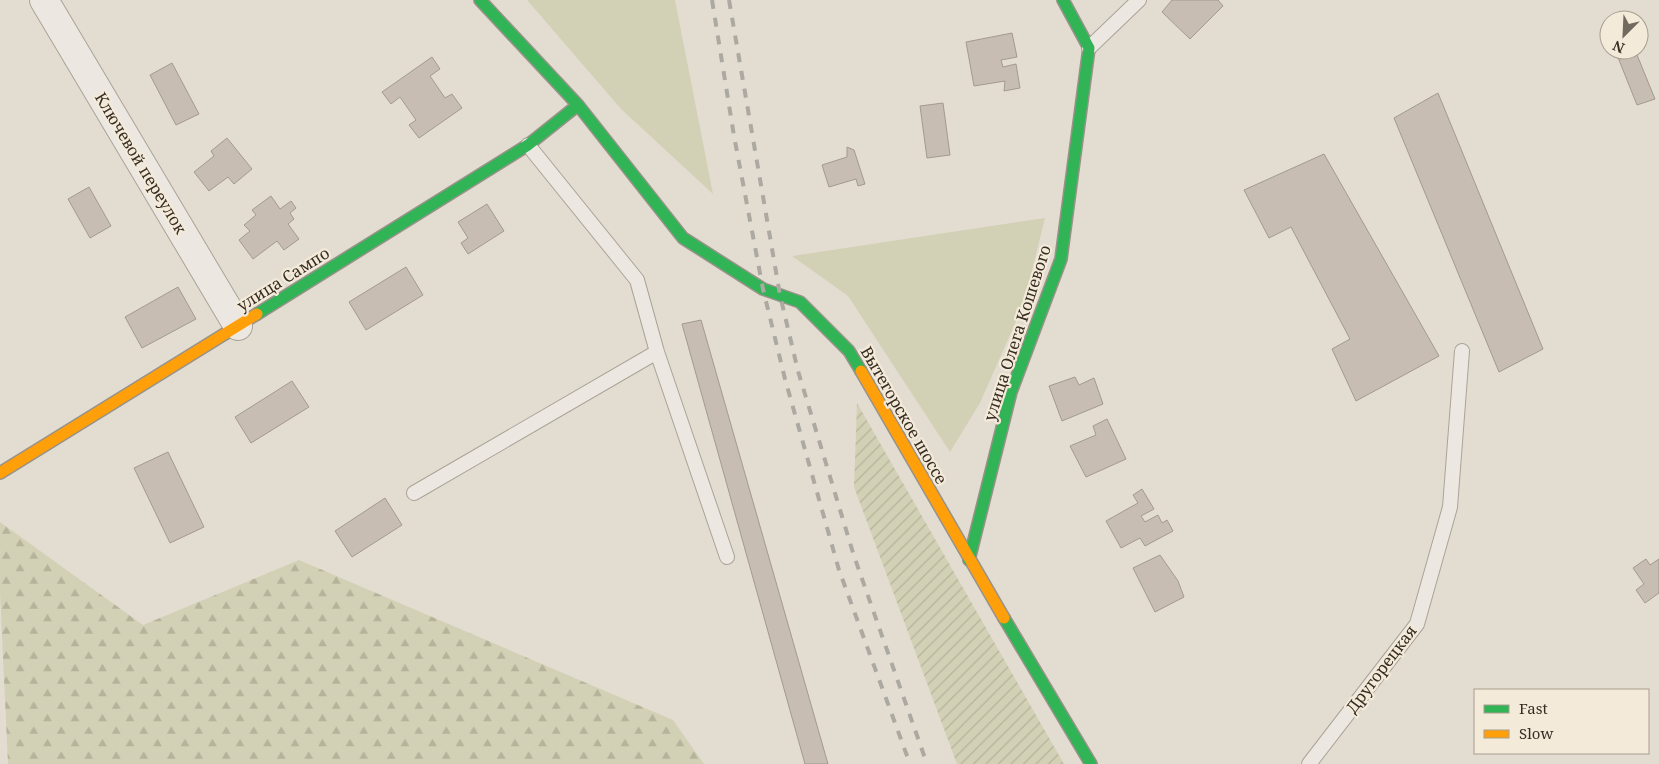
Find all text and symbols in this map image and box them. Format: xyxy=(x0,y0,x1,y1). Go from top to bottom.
north arrow xyxy=(1599,10,1649,60)
text: N xyxy=(1610,36,1627,58)
street label: Ключевой переулок xyxy=(90,88,192,238)
street label: улица Сампо xyxy=(232,242,334,316)
street label: улица Олега Кошевого xyxy=(978,242,1056,424)
street label: Вытегорское шоссе xyxy=(856,342,952,488)
street label: Другорецкая xyxy=(1341,620,1421,718)
legend xyxy=(1474,689,1649,754)
text: Fast xyxy=(1519,698,1548,718)
text: Slow xyxy=(1519,723,1553,743)

